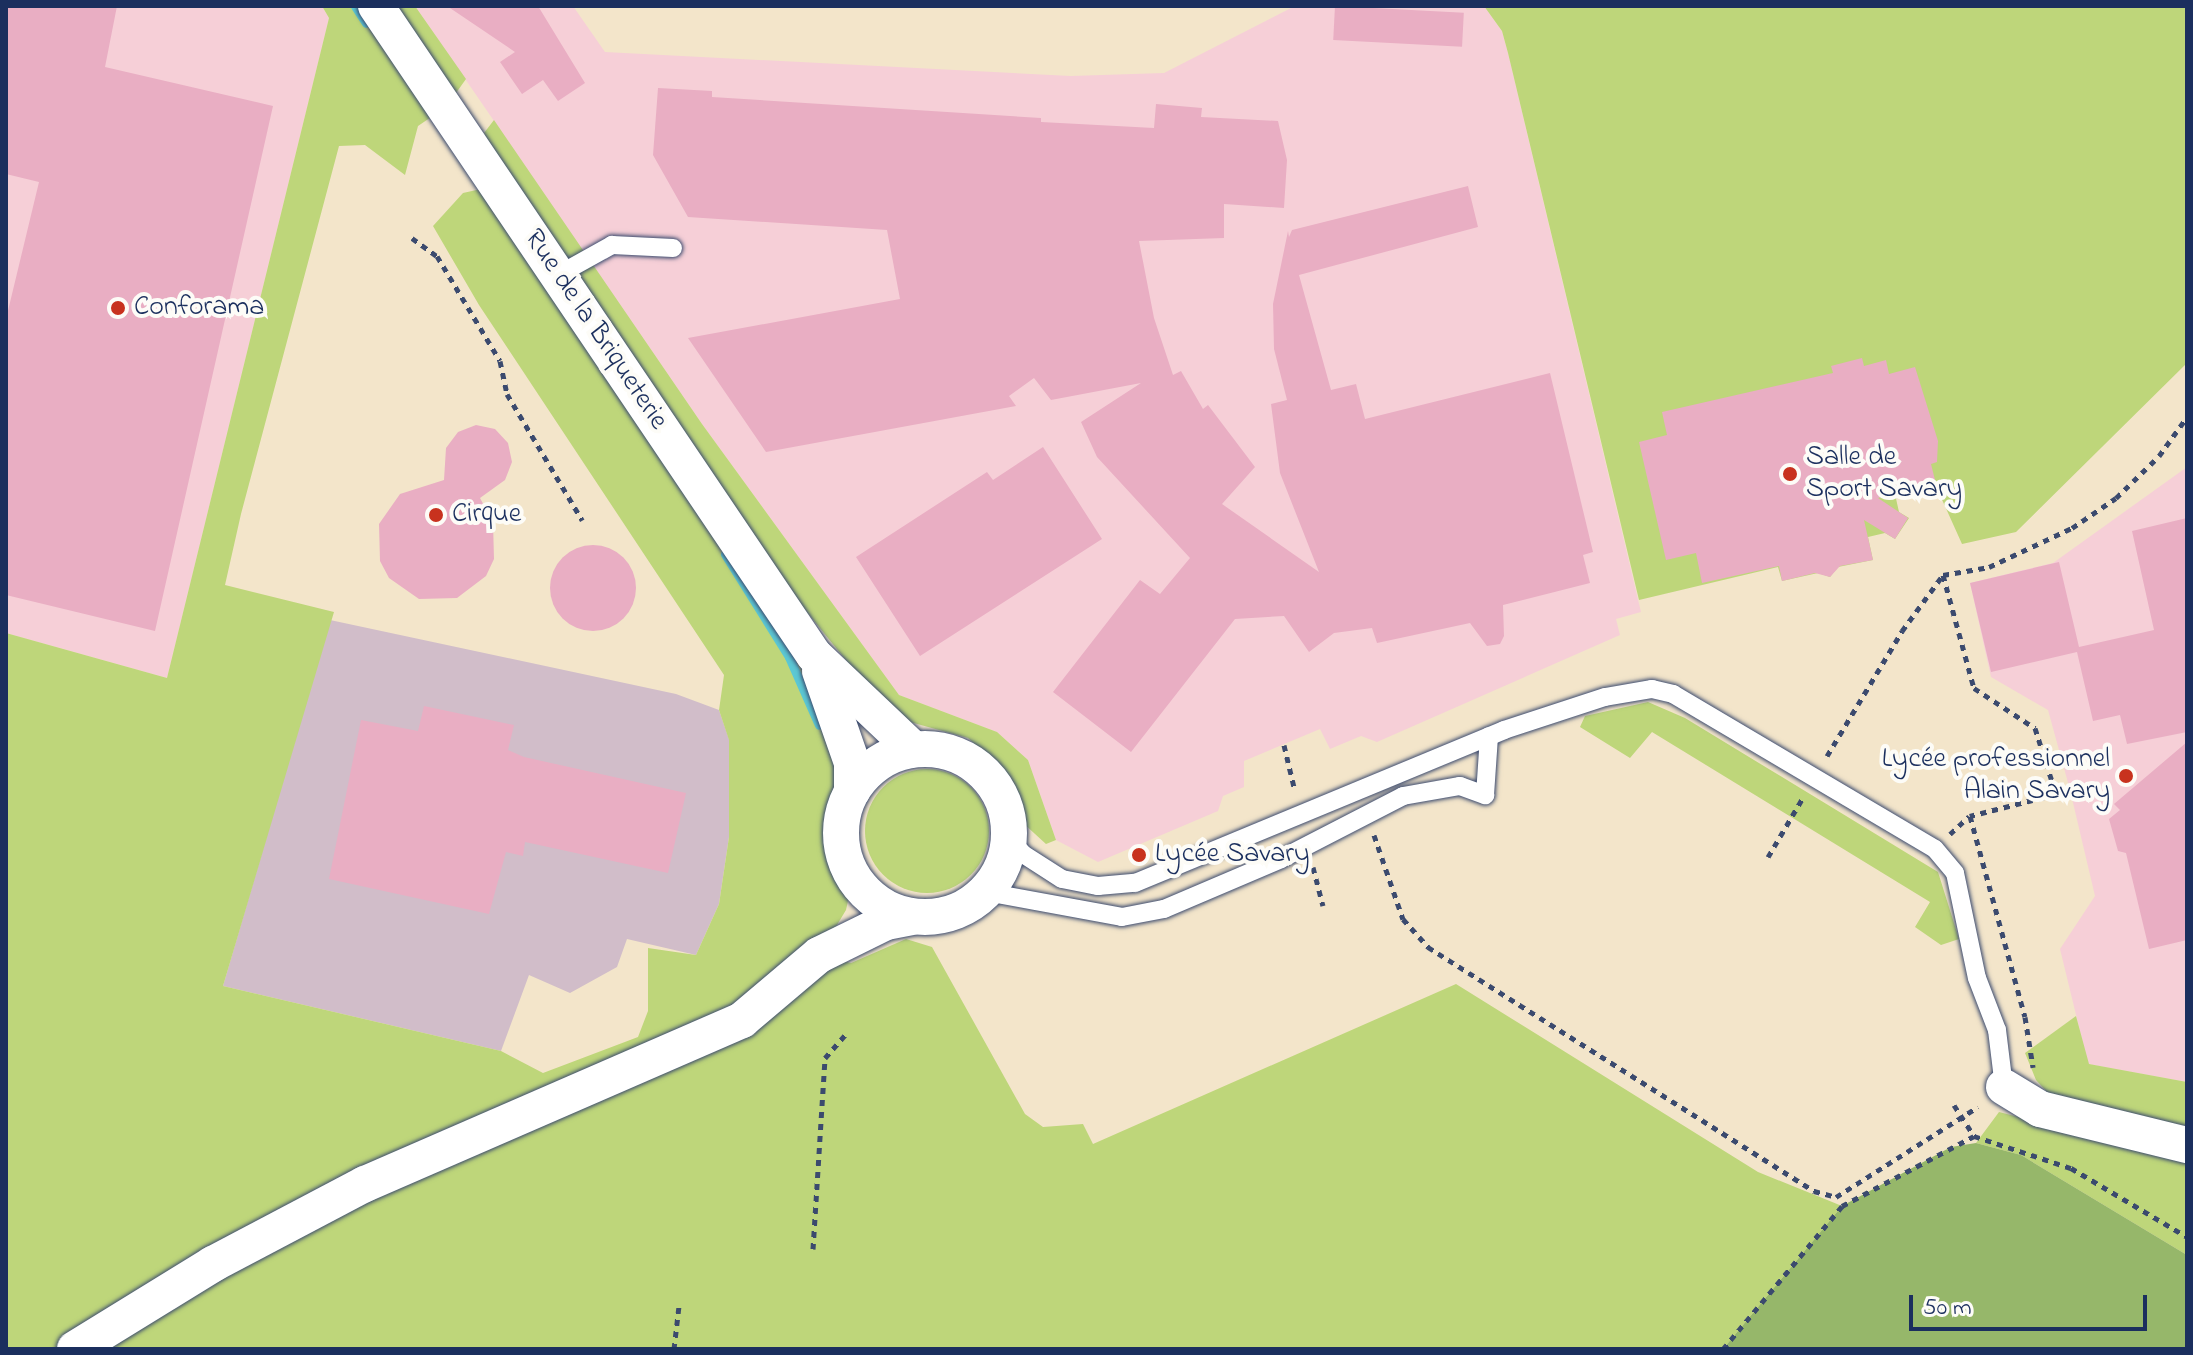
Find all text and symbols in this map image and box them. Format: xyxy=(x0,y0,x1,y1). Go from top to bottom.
street label: Rue de la Briqueterie xyxy=(516,224,674,436)
place label: Conforama xyxy=(134,291,264,325)
marker: Conforama xyxy=(109,299,127,317)
place label: Salle de Sport Savary xyxy=(1806,441,1962,507)
marker: Salle de Sport Savary xyxy=(1781,465,1799,483)
place label: Cirque xyxy=(452,498,521,532)
marker: Cirque xyxy=(427,506,445,524)
place label: Lycée professionnel Alain Savary xyxy=(1882,743,2110,809)
marker: Lycée professionnel Alain Savary xyxy=(2117,767,2135,785)
place label: Lycée Savary xyxy=(1155,838,1310,872)
marker: Lycée Savary xyxy=(1130,846,1148,864)
scale bar xyxy=(1913,1279,2151,1329)
text: 50 m xyxy=(1923,1291,1972,1326)

